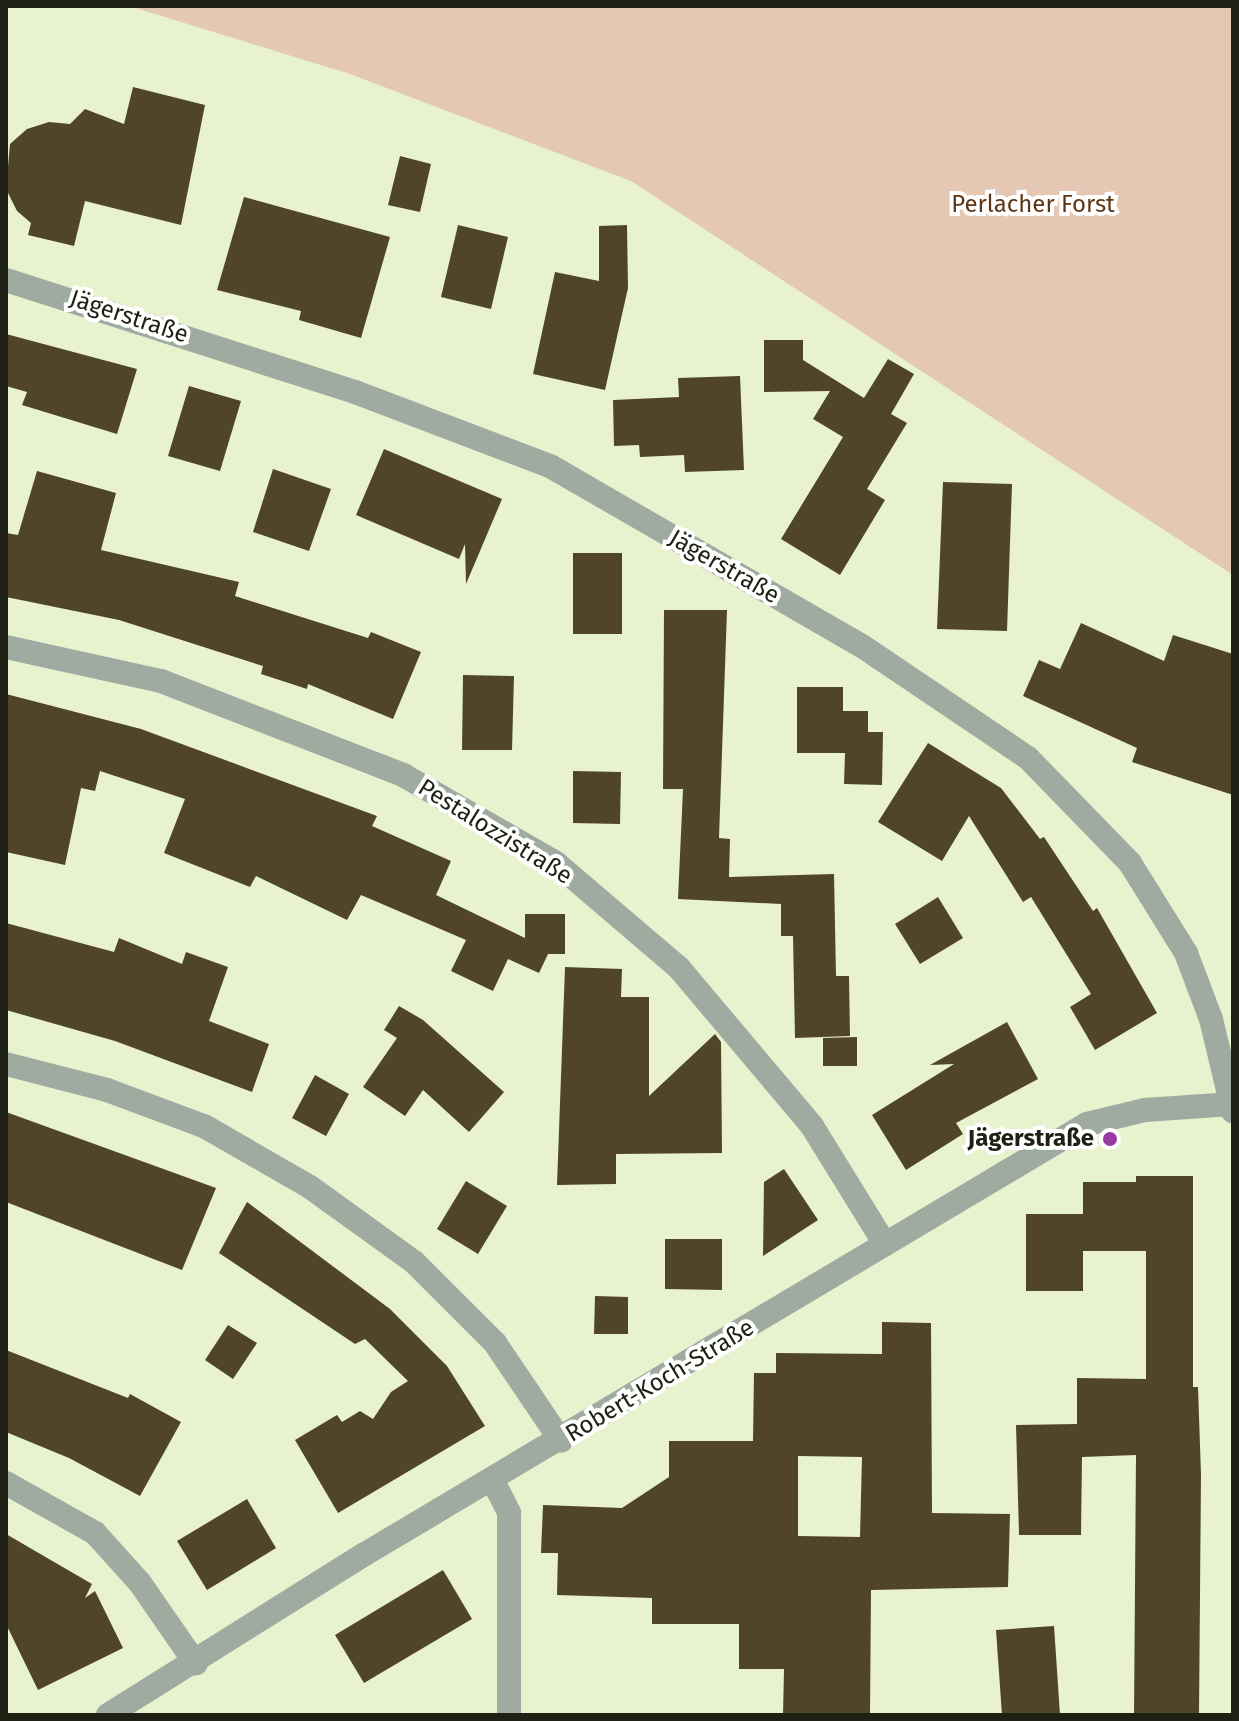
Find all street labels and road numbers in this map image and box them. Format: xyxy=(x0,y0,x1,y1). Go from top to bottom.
street label: Jägerstraße xyxy=(66,284,192,350)
street label: Jägerstraße xyxy=(664,524,784,610)
street label: Pestalozzistraße xyxy=(413,773,577,891)
street label: Robert-Koch-Straße xyxy=(561,1313,759,1449)

